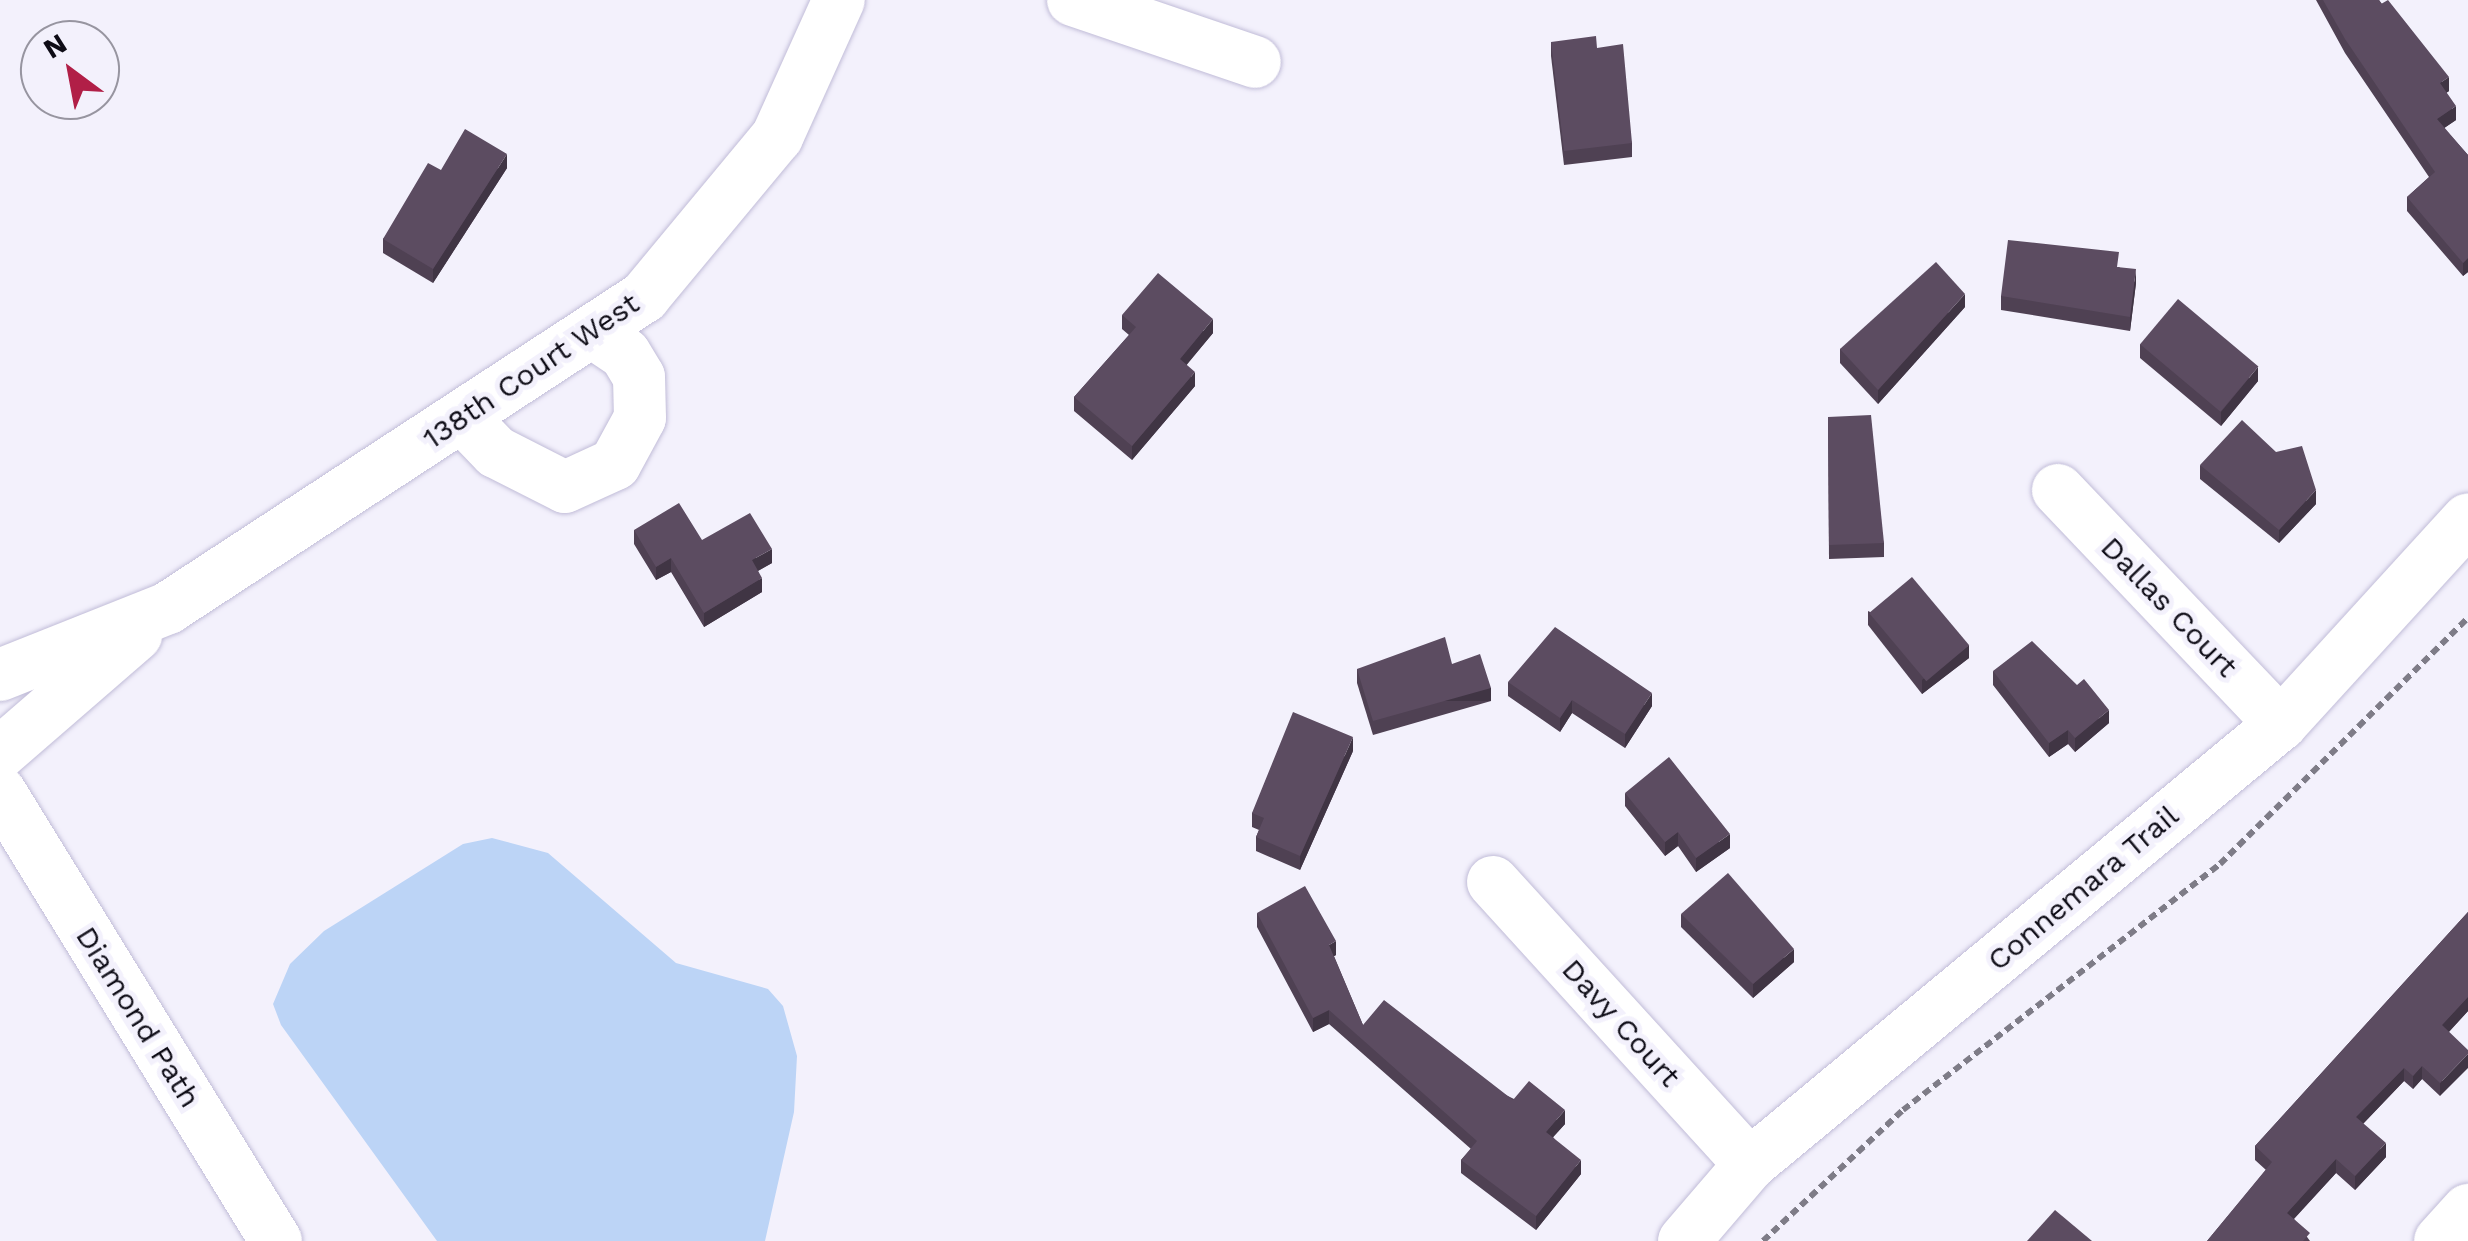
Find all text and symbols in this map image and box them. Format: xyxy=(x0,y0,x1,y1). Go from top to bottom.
north arrow xyxy=(20,20,120,120)
text: N xyxy=(37,26,72,65)
street label: 138th Court West xyxy=(416,285,646,457)
street label: Dallas Court xyxy=(2093,529,2245,685)
street label: Connemara Trail xyxy=(1980,797,2186,979)
street label: Diamond Path xyxy=(68,920,208,1114)
street label: Davy Court xyxy=(1554,951,1688,1095)

